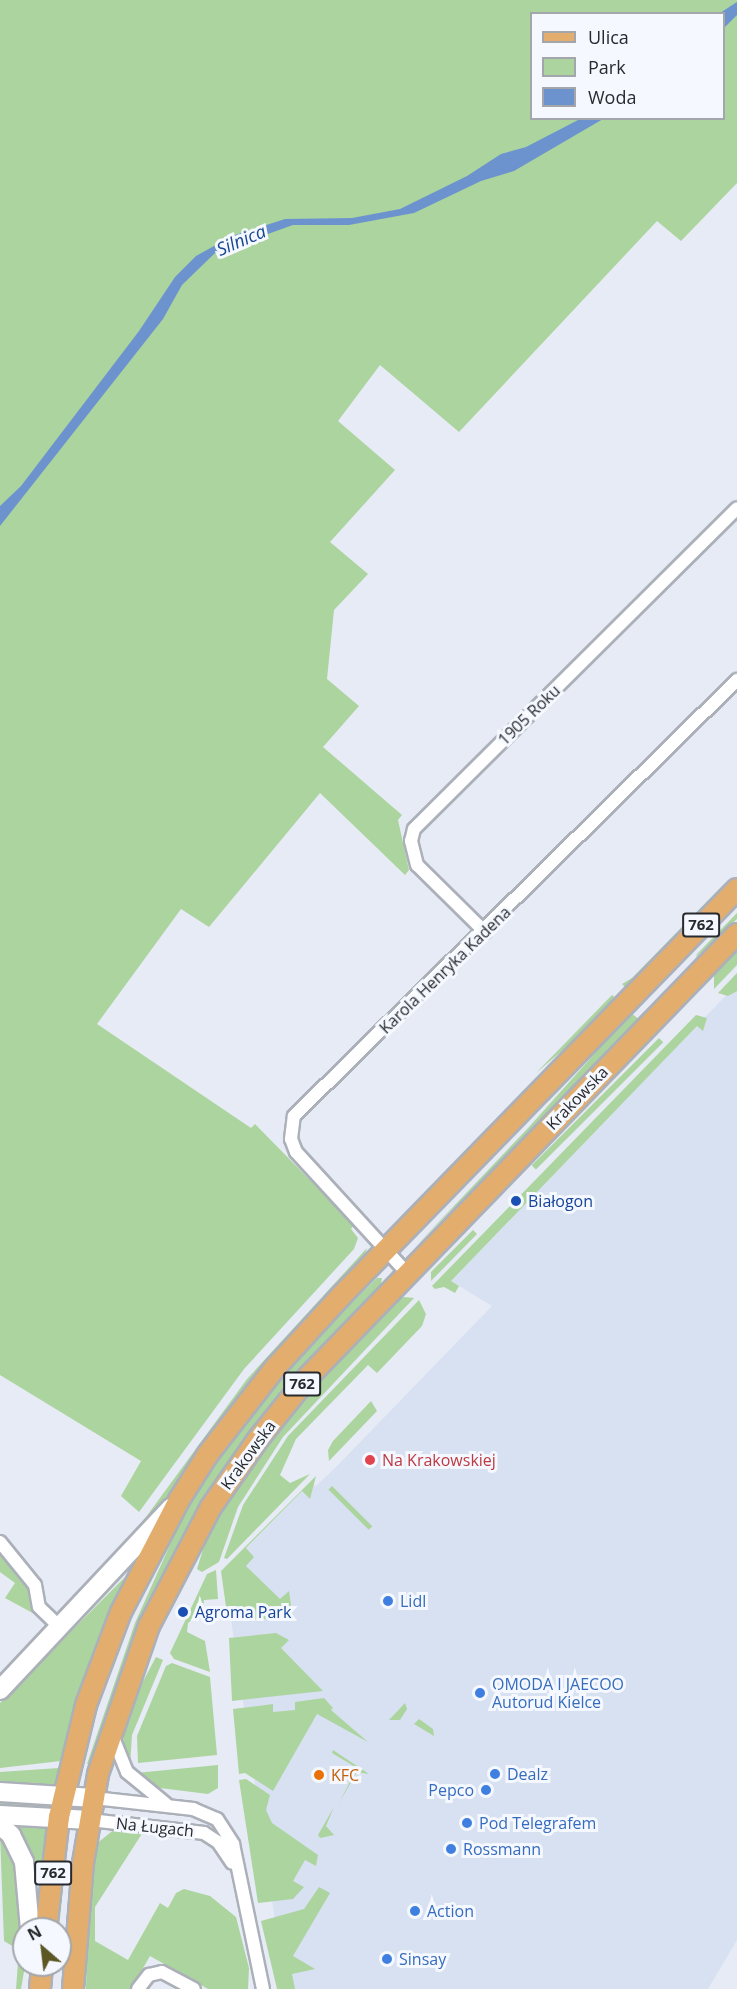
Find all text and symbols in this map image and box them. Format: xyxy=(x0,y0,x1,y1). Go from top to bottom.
legend xyxy=(530,12,725,120)
text: Ulica xyxy=(588,25,629,49)
text: Park xyxy=(588,55,626,79)
text: Woda xyxy=(588,85,636,109)
water label: Silnica xyxy=(213,220,269,260)
street label: 1905 Roku xyxy=(494,681,564,749)
street label: Karola Henryka Kadena xyxy=(375,902,515,1038)
road number: 762 xyxy=(682,913,720,937)
street label: Krakowska xyxy=(542,1062,612,1134)
place label: Białogon xyxy=(528,1191,593,1211)
marker: Białogon xyxy=(509,1194,523,1208)
road number: 762 xyxy=(282,1372,322,1396)
street label: Krakowska xyxy=(217,1417,279,1493)
place label: Na Krakowskiej xyxy=(382,1450,496,1470)
marker: Na Krakowskiej xyxy=(363,1453,377,1467)
place label: Lidl xyxy=(400,1591,426,1611)
marker: Lidl xyxy=(381,1594,395,1608)
place label: Agroma Park xyxy=(195,1602,291,1622)
marker: Agroma Park xyxy=(176,1605,190,1619)
place label: OMODA I JAECOO Autorud Kielce xyxy=(492,1674,624,1712)
marker: OMODA I JAECOO Autorud Kielce xyxy=(473,1686,487,1700)
place label: Dealz xyxy=(507,1764,548,1784)
place label: KFC xyxy=(331,1765,359,1785)
marker: Dealz xyxy=(488,1767,502,1781)
marker: KFC xyxy=(312,1768,326,1782)
place label: Pepco xyxy=(428,1780,474,1800)
marker: Pepco xyxy=(479,1783,493,1797)
street label: Na Ługach xyxy=(115,1813,195,1841)
place label: Pod Telegrafem xyxy=(479,1813,596,1833)
marker: Pod Telegrafem xyxy=(460,1816,474,1830)
place label: Rossmann xyxy=(463,1839,541,1859)
marker: Rossmann xyxy=(444,1842,458,1856)
road number: 762 xyxy=(34,1861,72,1885)
place label: Action xyxy=(427,1901,474,1921)
marker: Action xyxy=(408,1904,422,1918)
north arrow xyxy=(12,1917,72,1977)
text: N xyxy=(24,1920,45,1946)
place label: Sinsay xyxy=(399,1949,446,1969)
marker: Sinsay xyxy=(380,1952,394,1966)

